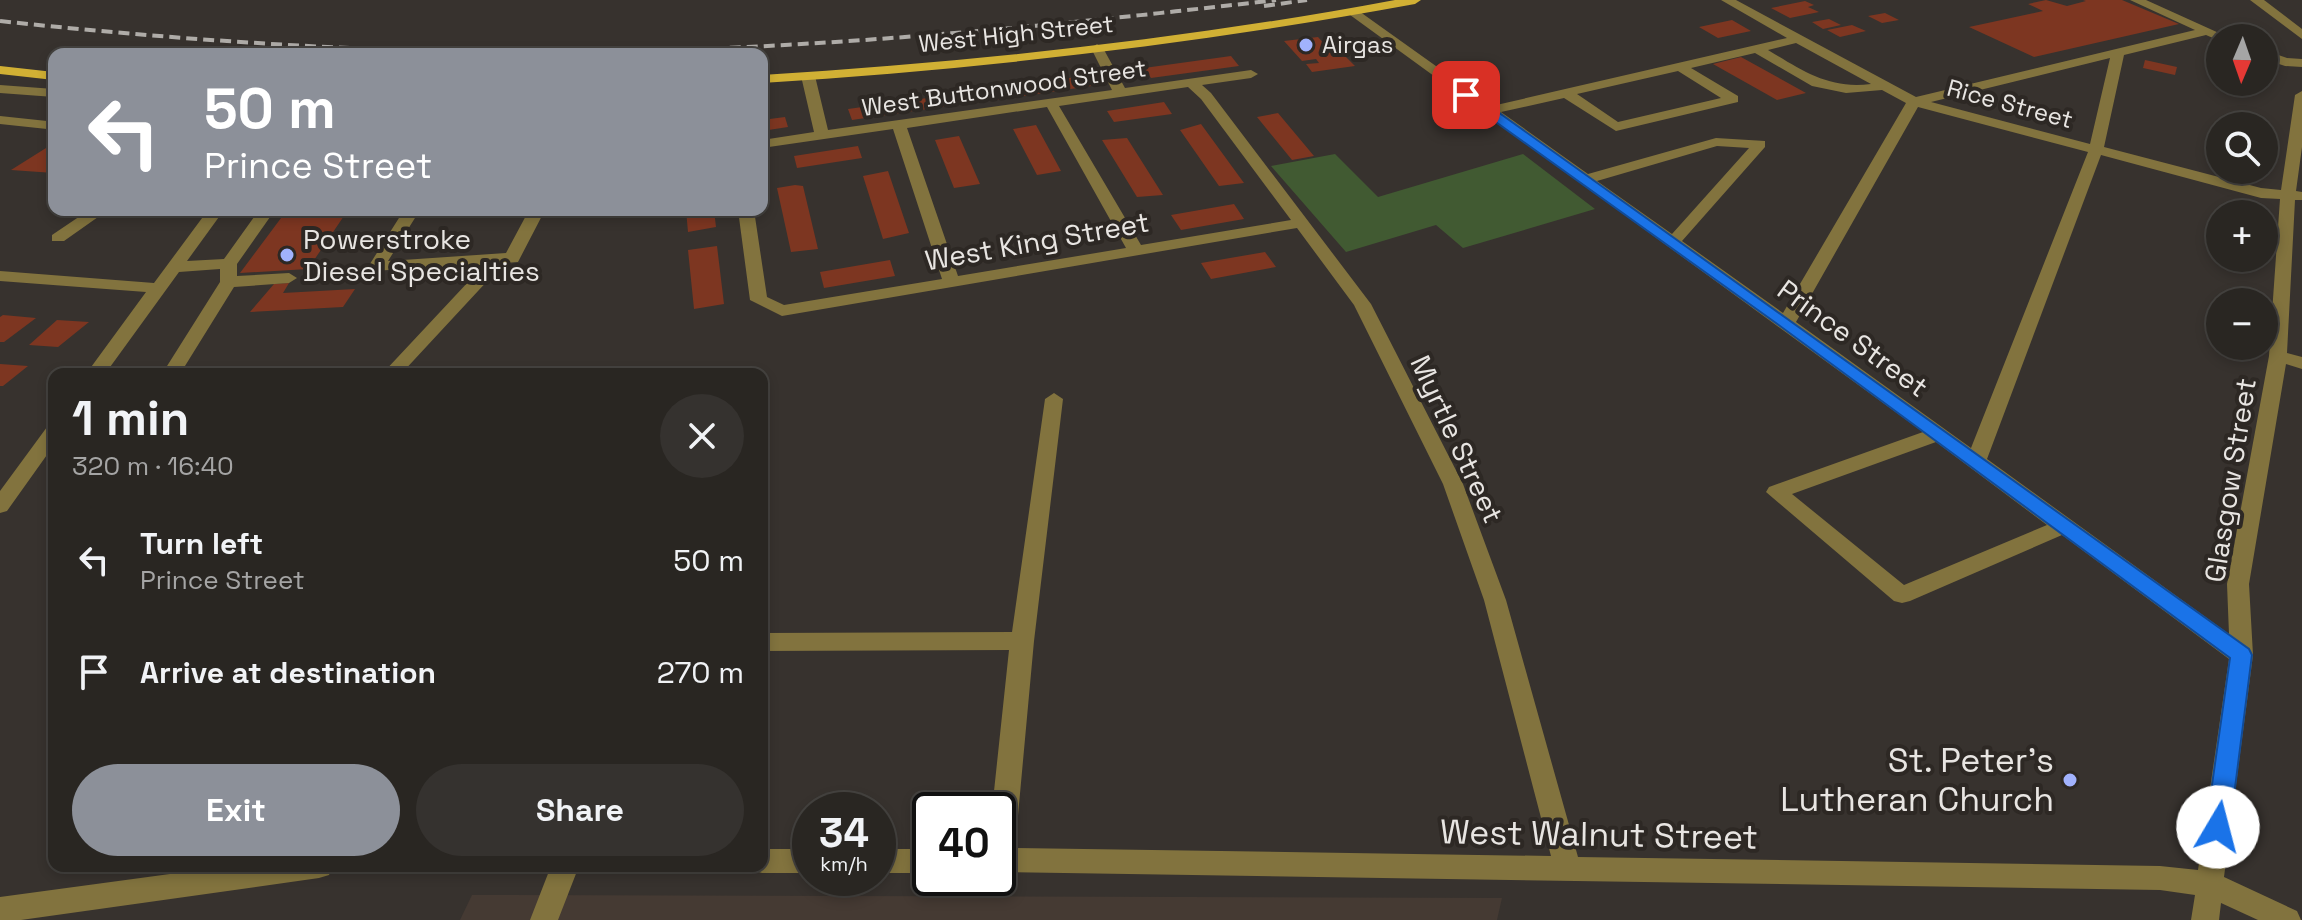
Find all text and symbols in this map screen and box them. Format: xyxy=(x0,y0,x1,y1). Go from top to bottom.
street label: West High Street xyxy=(917,8,1115,59)
north arrow xyxy=(2206,24,2278,96)
map controls xyxy=(2206,24,2278,360)
place label: Airgas xyxy=(1322,29,1393,60)
marker: Airgas xyxy=(1297,36,1315,54)
street label: West Buttonwood Street xyxy=(860,52,1148,123)
pin xyxy=(1432,61,1500,129)
street label: Rice Street xyxy=(1944,72,2076,135)
text: 50 m xyxy=(204,73,336,144)
icon: arrive xyxy=(1444,73,1488,117)
icon: left xyxy=(72,80,176,184)
button: search xyxy=(2206,112,2278,184)
text: Prince Street xyxy=(204,143,432,189)
button: + xyxy=(2206,200,2278,272)
street label: West King Street xyxy=(922,204,1152,278)
place label: Powerstroke Diesel Specialties xyxy=(303,221,540,289)
marker: Powerstroke Diesel Specialties xyxy=(278,246,296,264)
street label: Prince Street xyxy=(1771,271,1935,405)
button: − xyxy=(2206,288,2278,360)
street label: Myrtle Street xyxy=(1402,349,1512,529)
street label: Glasgow Street xyxy=(2196,375,2264,585)
text: 1 min xyxy=(72,388,189,449)
button: close xyxy=(660,394,744,478)
text: 320 m · 16:40 xyxy=(72,449,234,483)
text: Turn left xyxy=(140,524,263,563)
icon: left xyxy=(72,538,116,582)
text: 50 m xyxy=(673,541,744,580)
text: Prince Street xyxy=(140,563,305,597)
icon: arrive xyxy=(72,650,116,694)
text: Arrive at destination xyxy=(140,653,436,692)
text: 270 m xyxy=(657,653,744,692)
place label: St. Peter's Lutheran Church xyxy=(1780,739,2054,821)
button: Exit xyxy=(72,764,400,856)
button: Share xyxy=(416,764,744,856)
marker: St. Peter's Lutheran Church xyxy=(2061,771,2079,789)
position arrow xyxy=(2176,785,2260,869)
speed limit sign: 40 xyxy=(912,792,1016,896)
text: 34 xyxy=(819,808,869,859)
street label: West Walnut Street xyxy=(1440,810,1758,859)
text: km/h xyxy=(820,851,868,877)

